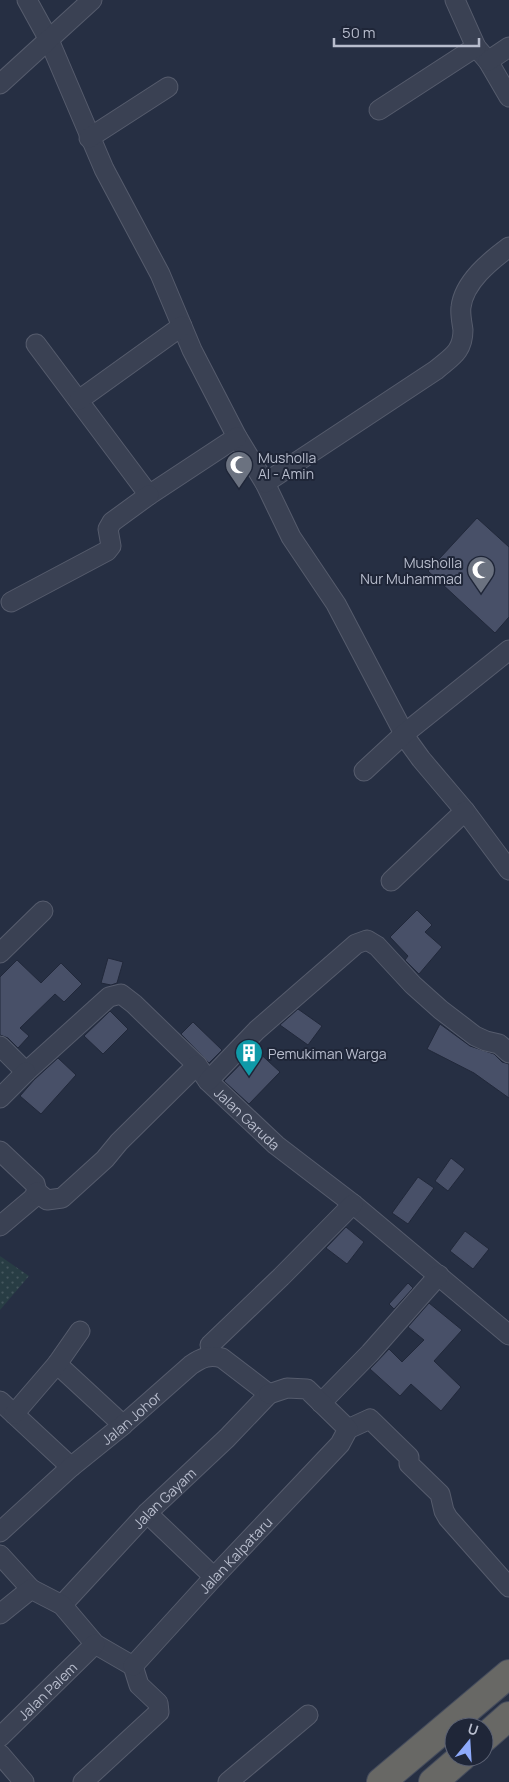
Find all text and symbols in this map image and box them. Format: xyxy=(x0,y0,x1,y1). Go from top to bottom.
scale bar xyxy=(334,15,479,47)
text: 50 m xyxy=(342,22,376,43)
place label: Musholla Al - Amin xyxy=(258,448,316,483)
mosque icon: Musholla Al - Amin xyxy=(224,450,254,489)
place label: Musholla Nur Muhammad xyxy=(360,553,462,588)
mosque icon: Musholla Nur Muhammad xyxy=(466,555,496,594)
building icon: Pemukiman Warga xyxy=(234,1038,264,1077)
place label: Pemukiman Warga xyxy=(268,1044,387,1063)
street label: Jalan Garuda xyxy=(211,1083,285,1154)
street label: Jalan Johor xyxy=(97,1387,165,1448)
street label: Jalan Gayam xyxy=(128,1463,200,1532)
street label: Jalan Kalpataru xyxy=(194,1512,276,1597)
street label: Jalan Palem xyxy=(14,1658,81,1724)
north arrow xyxy=(444,1717,494,1767)
text: U xyxy=(465,1719,481,1740)

